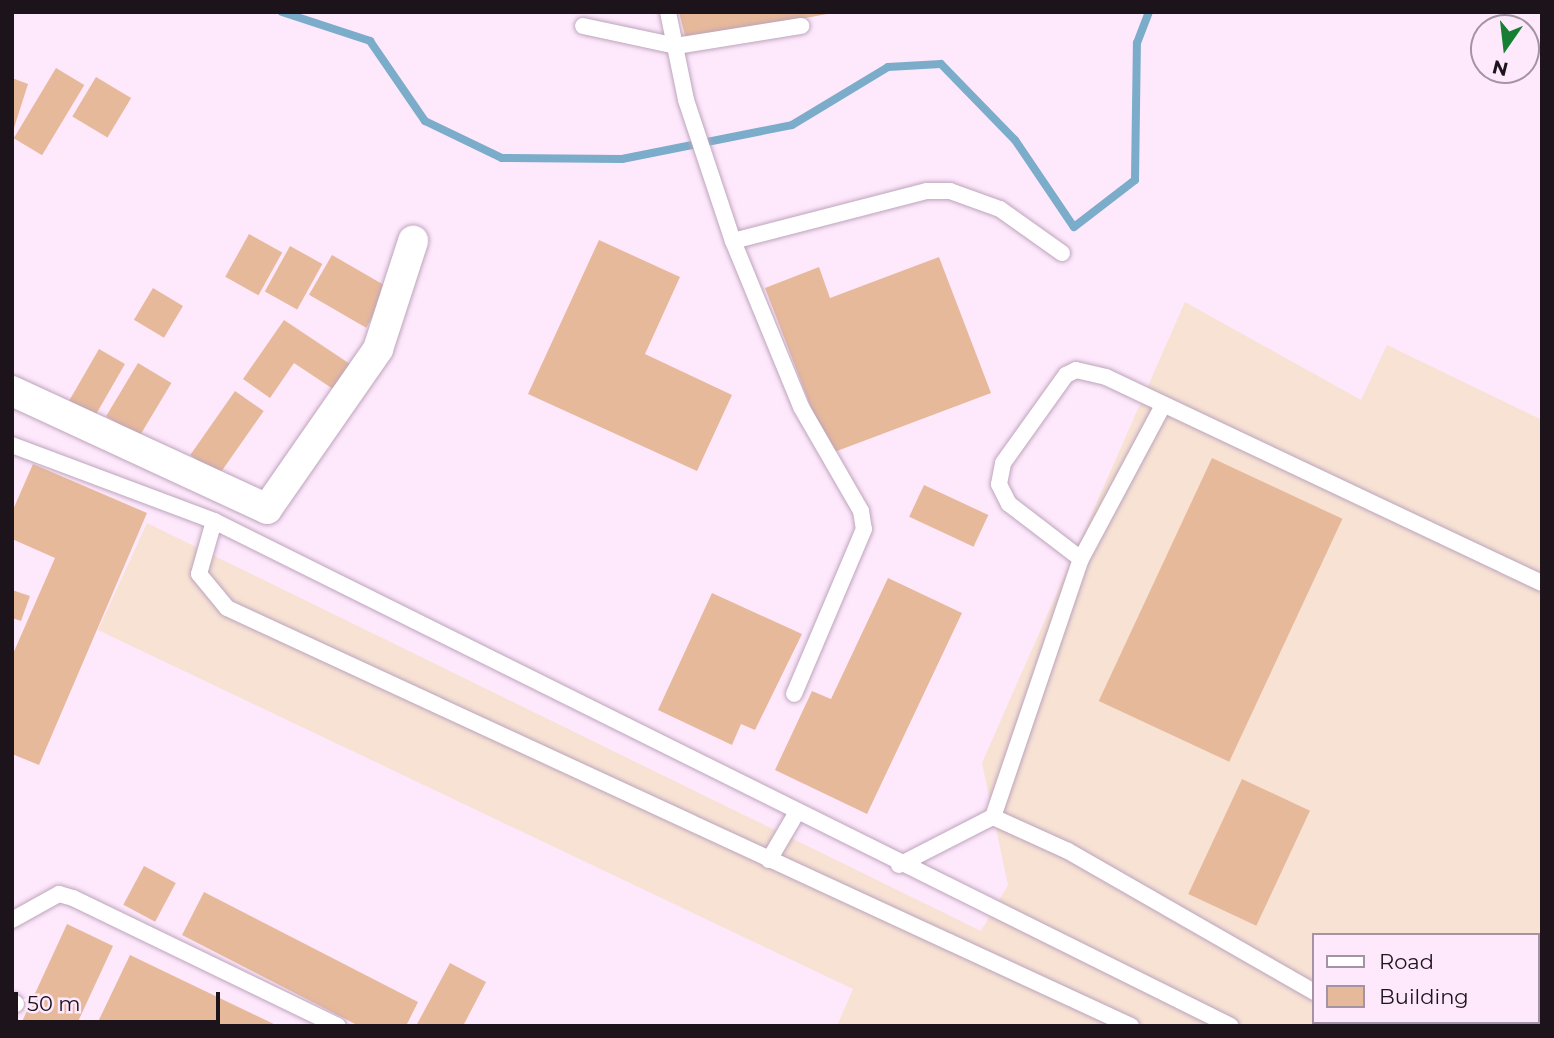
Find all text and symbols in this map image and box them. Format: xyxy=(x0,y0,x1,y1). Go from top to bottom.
north arrow xyxy=(1470,14,1540,84)
text: N xyxy=(1490,55,1511,81)
legend xyxy=(1312,933,1540,1024)
text: Road xyxy=(1379,949,1434,974)
scale bar xyxy=(18,978,224,1022)
text: Building xyxy=(1379,984,1469,1009)
text: 50 m xyxy=(27,991,81,1016)

